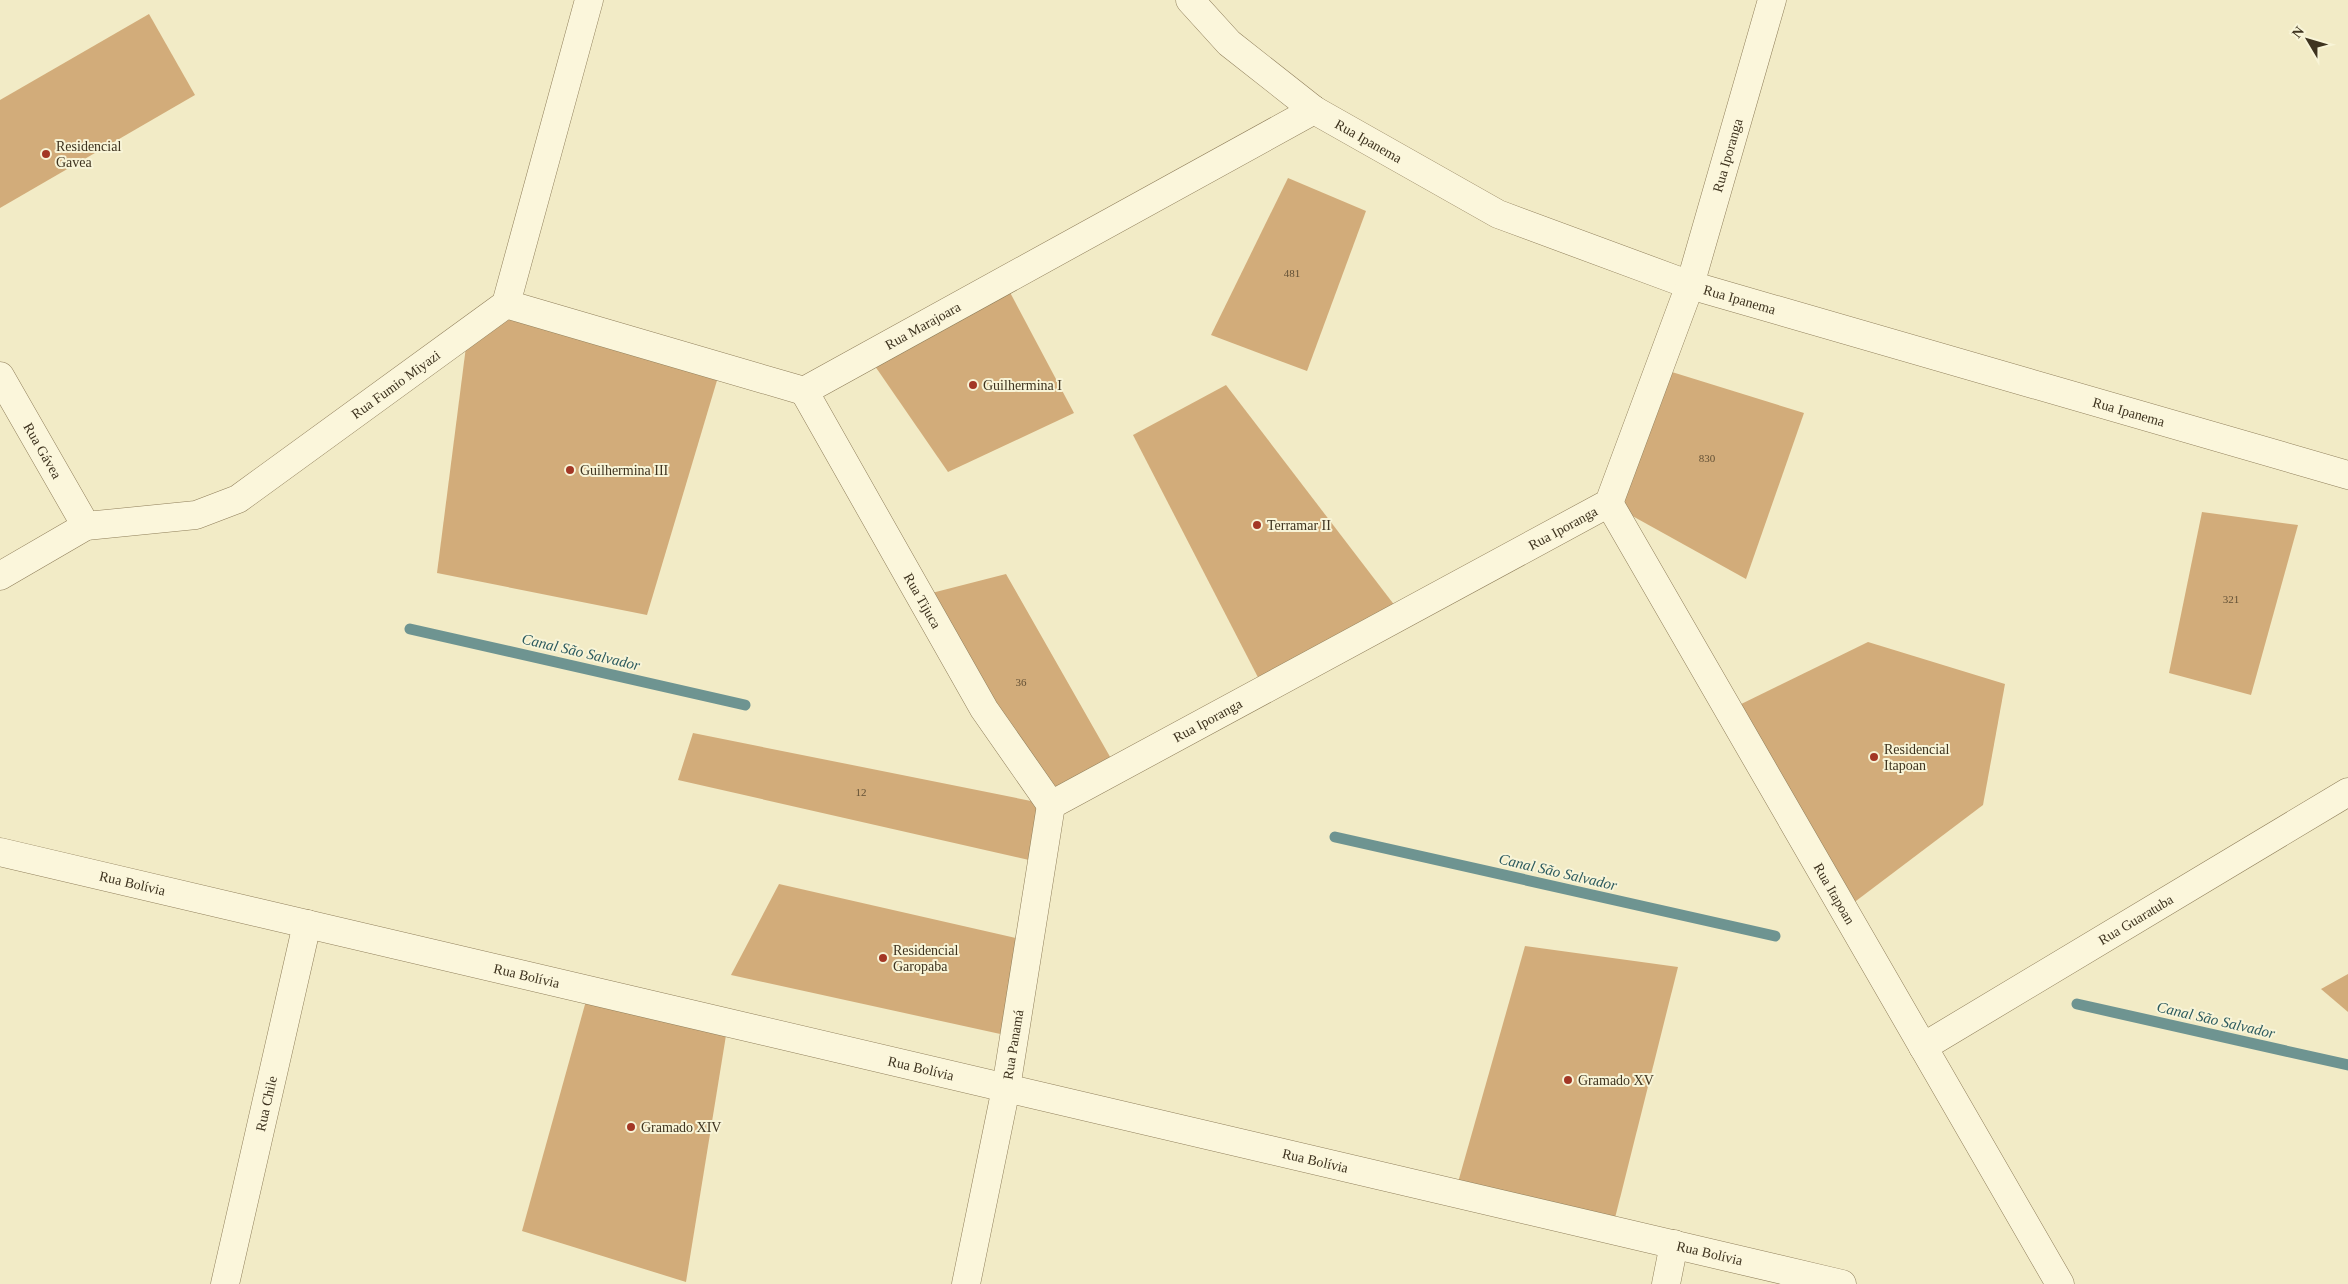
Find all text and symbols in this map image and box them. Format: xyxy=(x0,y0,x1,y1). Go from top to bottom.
north arrow xyxy=(2283,15,2333,65)
text: N xyxy=(2289,24,2307,41)
street label: Rua Ipanema xyxy=(1332,116,1405,166)
street label: Rua Iporanga xyxy=(1710,116,1746,194)
place label: Residencial Gavea xyxy=(56,139,121,170)
marker: Residencial Gavea xyxy=(40,148,52,160)
house number: 481 xyxy=(1284,267,1300,279)
street label: Rua Ipanema xyxy=(1702,282,1778,318)
street label: Rua Marajoara xyxy=(883,299,964,353)
street label: Rua Fumio Miyazi xyxy=(349,347,443,422)
place label: Guilhermina I xyxy=(983,378,1062,393)
marker: Guilhermina I xyxy=(967,379,979,391)
street label: Rua Ipanema xyxy=(2091,395,2167,430)
street label: Rua Gávea xyxy=(20,420,65,482)
house number: 830 xyxy=(1699,452,1716,464)
place label: Guilhermina III xyxy=(580,463,669,478)
marker: Guilhermina III xyxy=(564,464,576,476)
street label: Rua Iporanga xyxy=(1526,503,1601,553)
place label: Terramar II xyxy=(1267,518,1331,533)
marker: Terramar II xyxy=(1251,519,1263,531)
street label: Rua Tijuca xyxy=(901,571,944,632)
house number: 321 xyxy=(2223,593,2239,605)
water label: Canal São Salvador xyxy=(520,631,642,673)
house number: 36 xyxy=(1016,676,1027,688)
street label: Rua Iporanga xyxy=(1171,696,1245,745)
place label: Residencial Itapoan xyxy=(1884,742,1949,773)
marker: Residencial Itapoan xyxy=(1868,751,1880,763)
house number: 12 xyxy=(856,786,867,798)
water label: Canal São Salvador xyxy=(1497,851,1619,893)
street label: Rua Itapoan xyxy=(1811,861,1858,927)
street label: Rua Bolívia xyxy=(98,869,168,899)
street label: Rua Guaratuba xyxy=(2096,891,2177,948)
place label: Residencial Garopaba xyxy=(893,943,958,974)
marker: Residencial Garopaba xyxy=(877,952,889,964)
street label: Rua Bolívia xyxy=(492,961,562,991)
water label: Canal São Salvador xyxy=(2155,999,2277,1041)
street label: Rua Panamá xyxy=(1000,1008,1026,1081)
street label: Rua Bolívia xyxy=(886,1054,956,1084)
place label: Gramado XV xyxy=(1578,1073,1654,1088)
marker: Gramado XV xyxy=(1562,1074,1574,1086)
street label: Rua Chile xyxy=(253,1075,280,1133)
place label: Gramado XIV xyxy=(641,1120,721,1135)
marker: Gramado XIV xyxy=(625,1121,637,1133)
street label: Rua Bolívia xyxy=(1281,1146,1350,1176)
street label: Rua Bolívia xyxy=(1675,1238,1745,1269)

